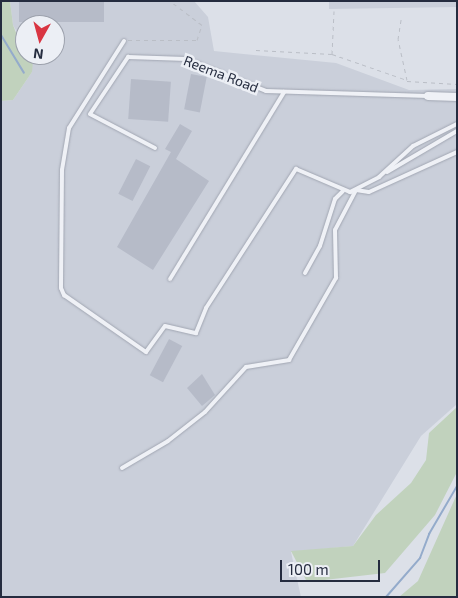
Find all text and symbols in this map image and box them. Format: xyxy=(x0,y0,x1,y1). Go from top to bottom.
north arrow xyxy=(15,15,65,65)
text: N xyxy=(32,45,44,63)
street label: Reema Road xyxy=(181,52,261,96)
scale bar xyxy=(283,550,383,582)
text: 100 m xyxy=(288,560,329,578)

